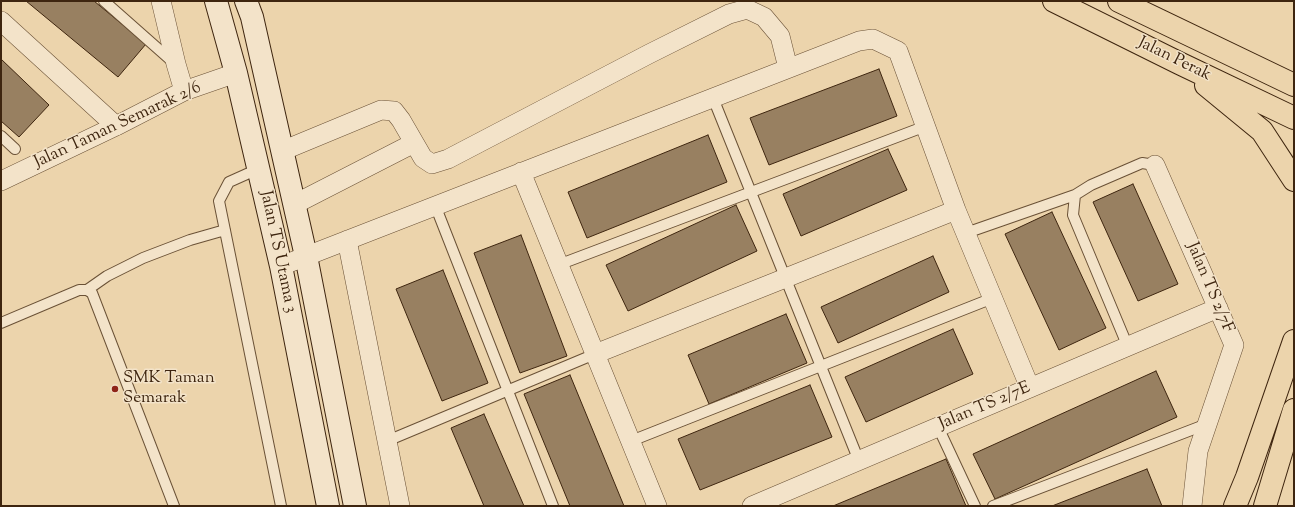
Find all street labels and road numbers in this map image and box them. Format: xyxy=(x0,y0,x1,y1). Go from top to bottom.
street label: Jalan Perak xyxy=(1134,33,1214,87)
street label: Jalan Taman Semarak 2/6 xyxy=(31,78,205,174)
street label: Jalan TS Utama 3 xyxy=(254,189,300,315)
street label: Jalan TS 2/7F xyxy=(1181,240,1237,336)
street label: Jalan TS 2/7E xyxy=(936,379,1034,435)

